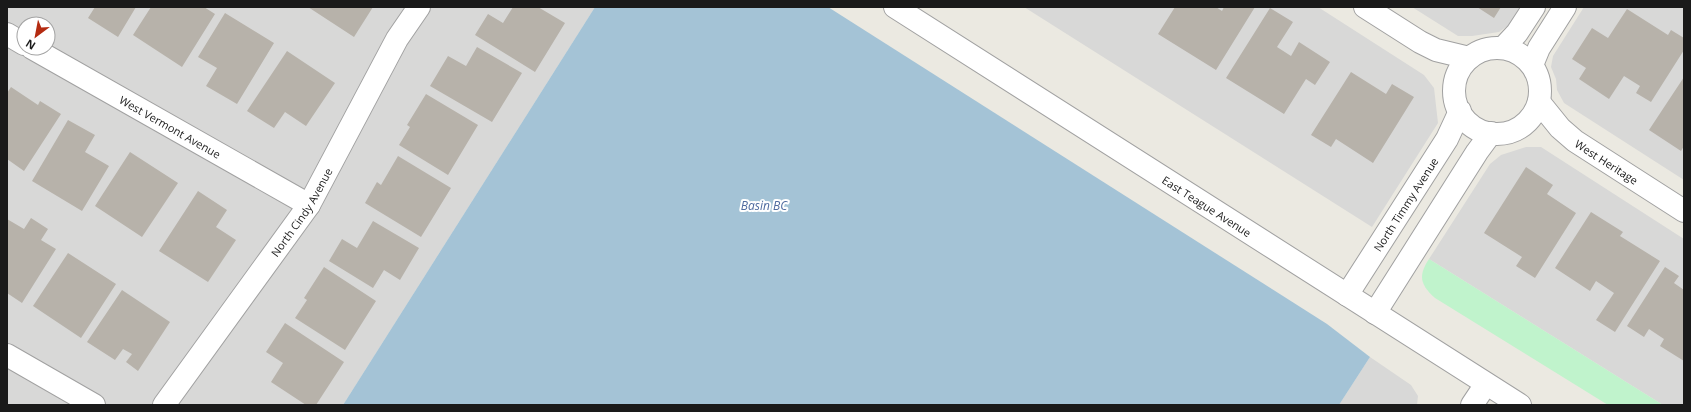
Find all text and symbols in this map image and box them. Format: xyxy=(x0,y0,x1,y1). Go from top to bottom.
north arrow xyxy=(16,16,56,56)
text: N xyxy=(23,36,38,54)
street label: West Vermont Avenue xyxy=(117,92,224,161)
street label: West Heritage xyxy=(1572,136,1641,187)
street label: North Timmy Avenue xyxy=(1370,154,1441,254)
street label: North Cindy Avenue xyxy=(267,165,335,259)
street label: East Teague Avenue xyxy=(1160,172,1254,240)
water label: Basin BC xyxy=(741,197,788,214)

